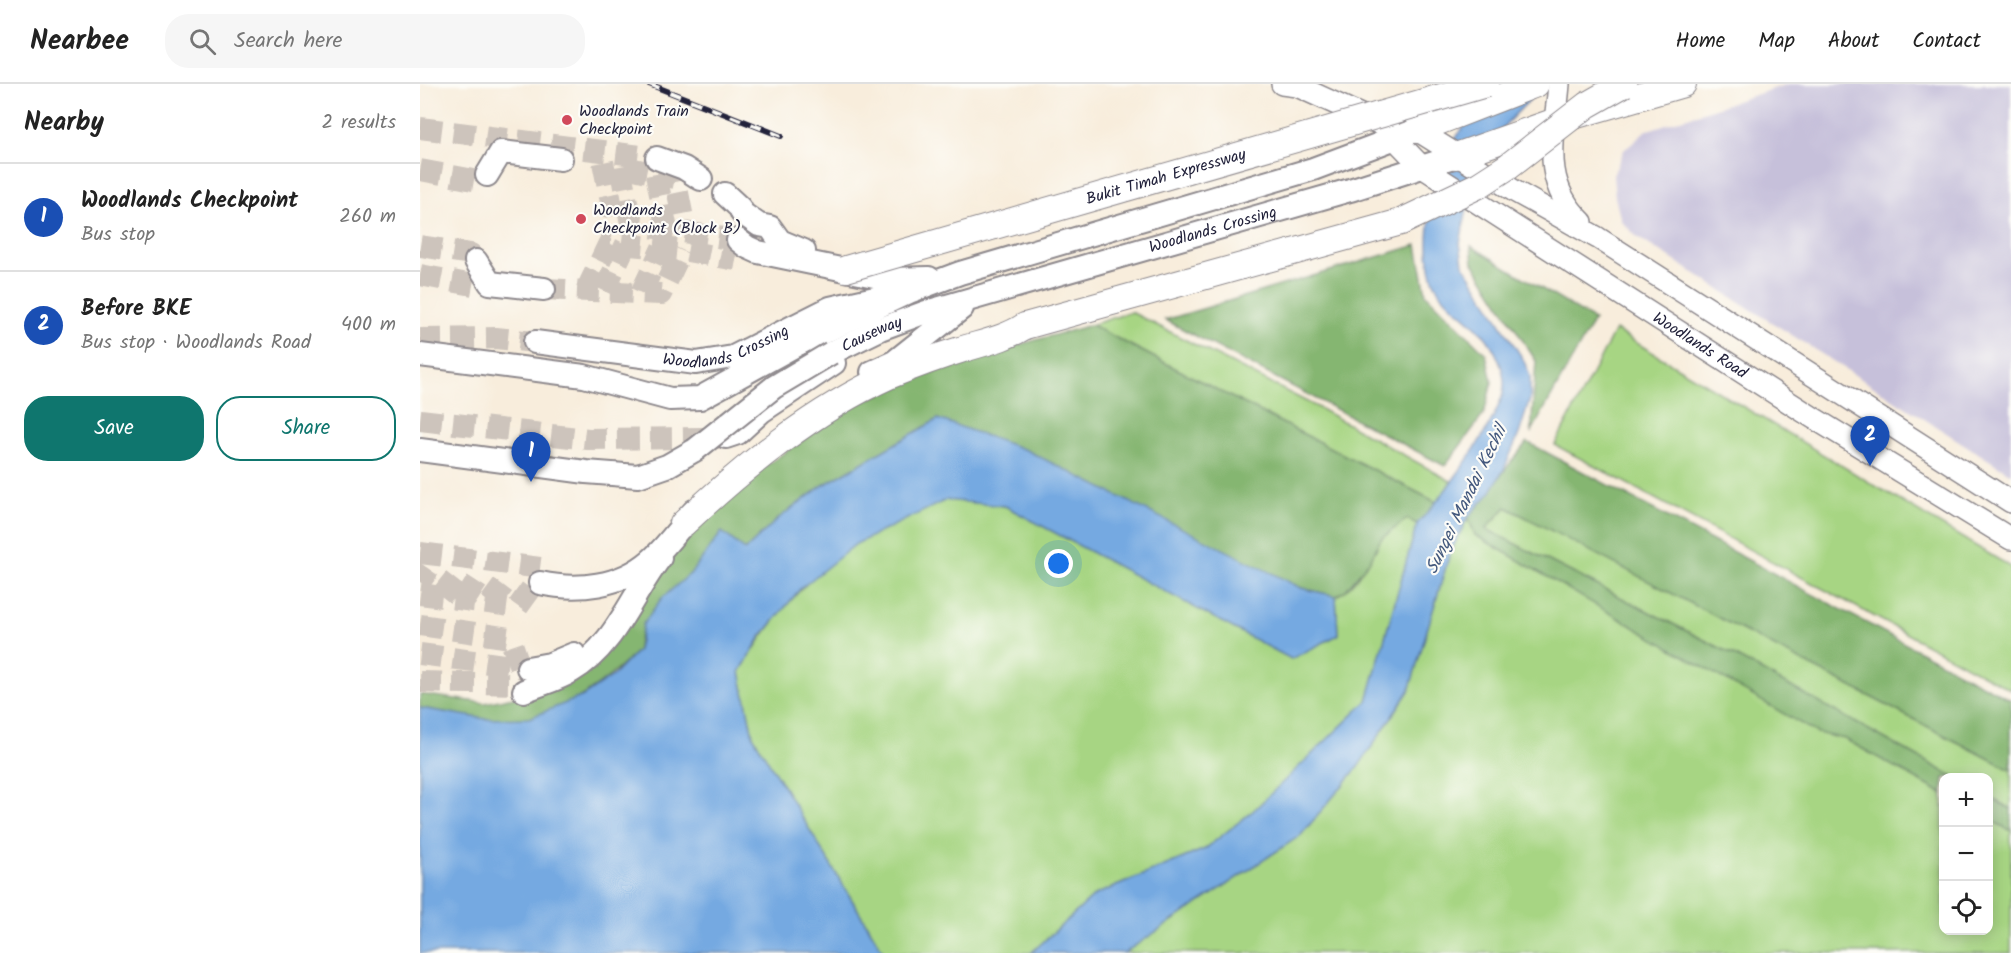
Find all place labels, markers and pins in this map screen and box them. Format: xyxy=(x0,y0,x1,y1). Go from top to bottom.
place label: Woodlands Train Checkpoint xyxy=(579,99,689,142)
marker: Woodlands Train Checkpoint xyxy=(560,113,574,127)
place label: Woodlands Checkpoint (Block B) xyxy=(593,198,741,241)
marker: Woodlands Checkpoint (Block B) xyxy=(574,212,588,226)
pin: 2 xyxy=(1850,416,1890,466)
pin: 1 xyxy=(512,432,550,482)

